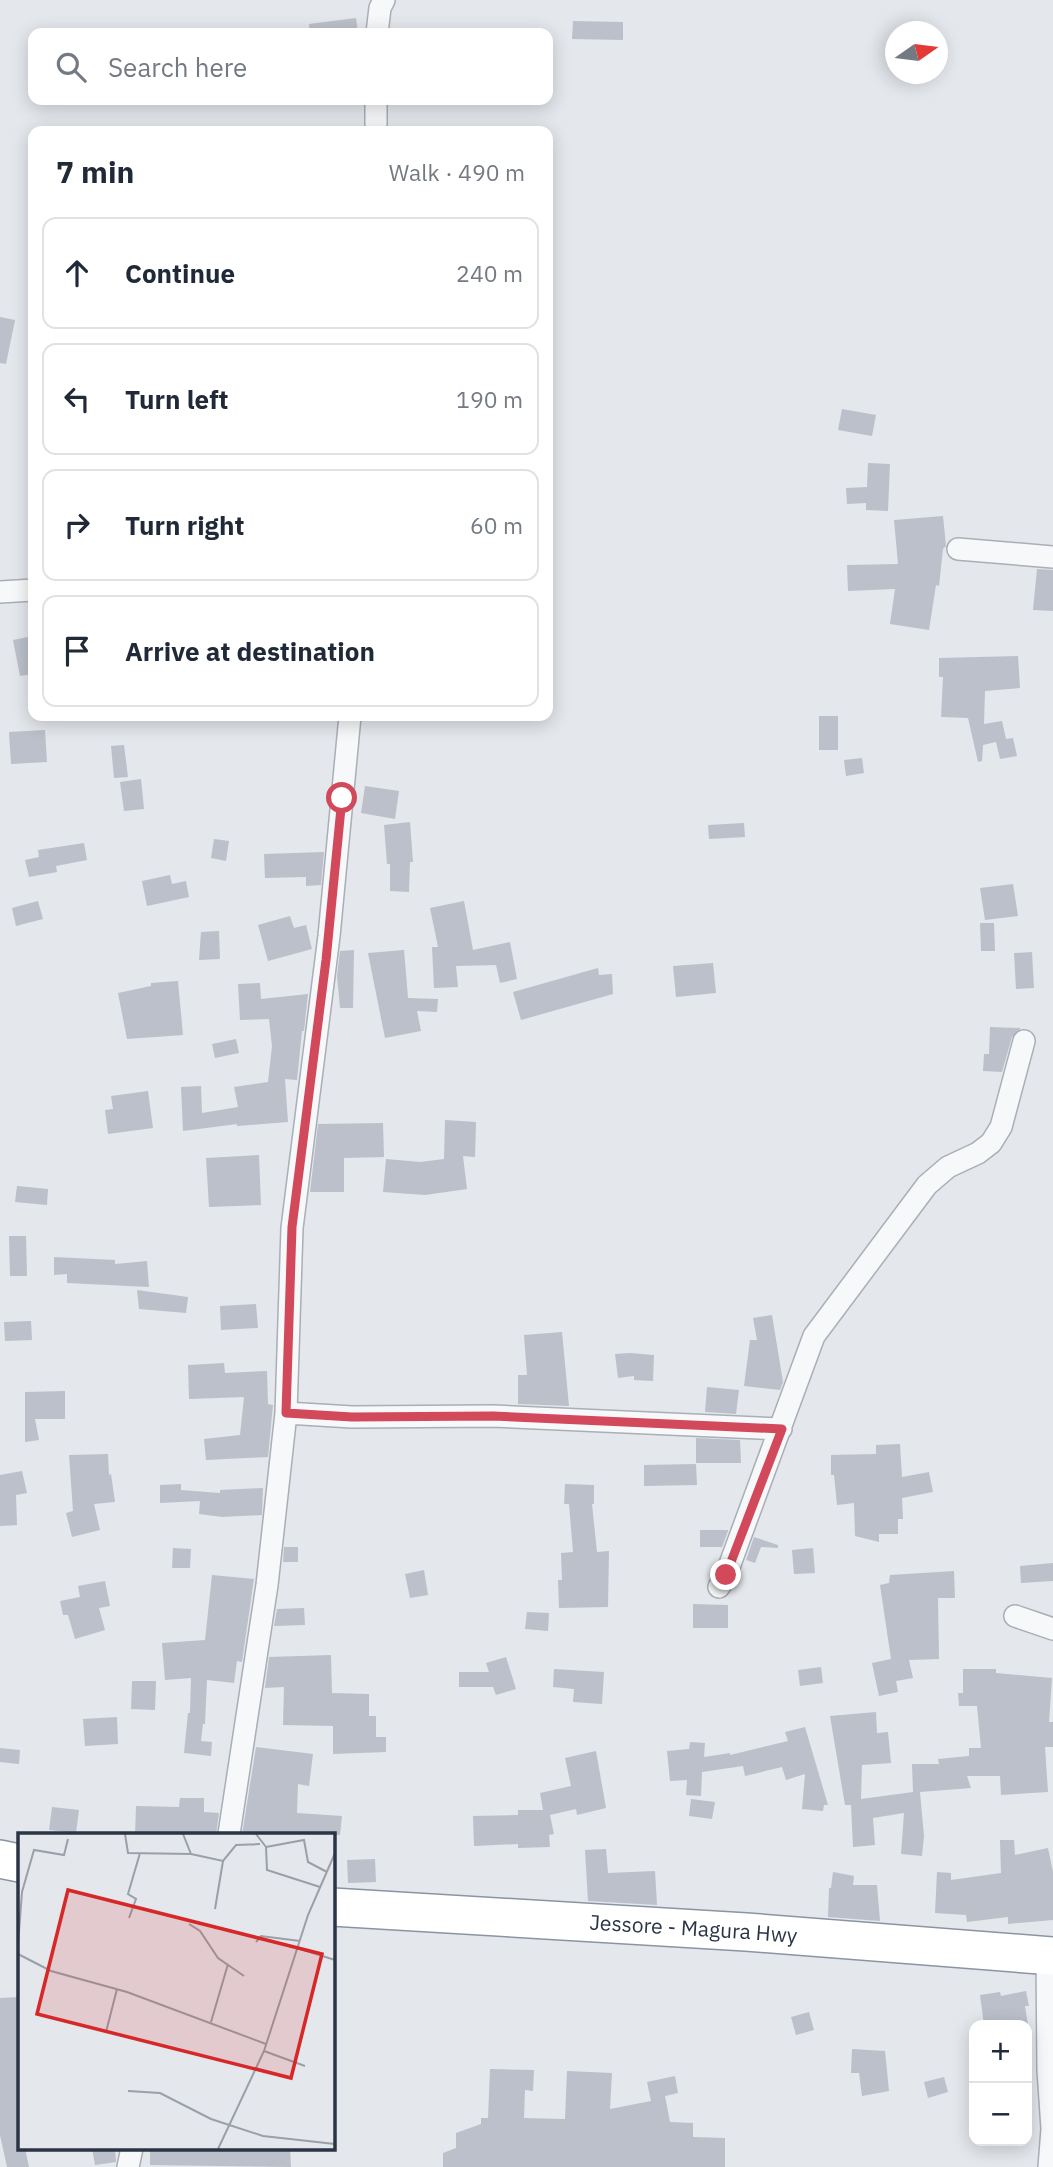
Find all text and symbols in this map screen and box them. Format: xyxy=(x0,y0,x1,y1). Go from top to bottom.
north arrow xyxy=(885,21,948,84)
search box xyxy=(28,28,553,105)
icon: search xyxy=(52,48,90,86)
text: Search here xyxy=(108,50,247,84)
text: 7 min xyxy=(56,152,134,191)
text: Walk · 490 m xyxy=(389,157,525,187)
icon: ahead xyxy=(58,254,96,292)
text: Continue xyxy=(125,256,235,290)
text: 240 m xyxy=(456,258,523,288)
icon: left xyxy=(58,380,96,418)
text: Turn left xyxy=(125,382,228,416)
text: 190 m xyxy=(456,384,523,414)
icon: right xyxy=(58,506,96,544)
text: Turn right xyxy=(125,508,244,542)
text: 60 m xyxy=(470,510,523,540)
icon: arrive xyxy=(58,632,96,670)
text: Arrive at destination xyxy=(125,634,375,668)
route start xyxy=(326,782,357,813)
route end xyxy=(710,1559,741,1590)
inset map xyxy=(18,1833,334,2150)
street label: Jessore - Magura Hwy xyxy=(589,1908,799,1949)
map controls xyxy=(969,2020,1032,2146)
button: + xyxy=(969,2020,1032,2083)
button: − xyxy=(969,2083,1032,2146)

